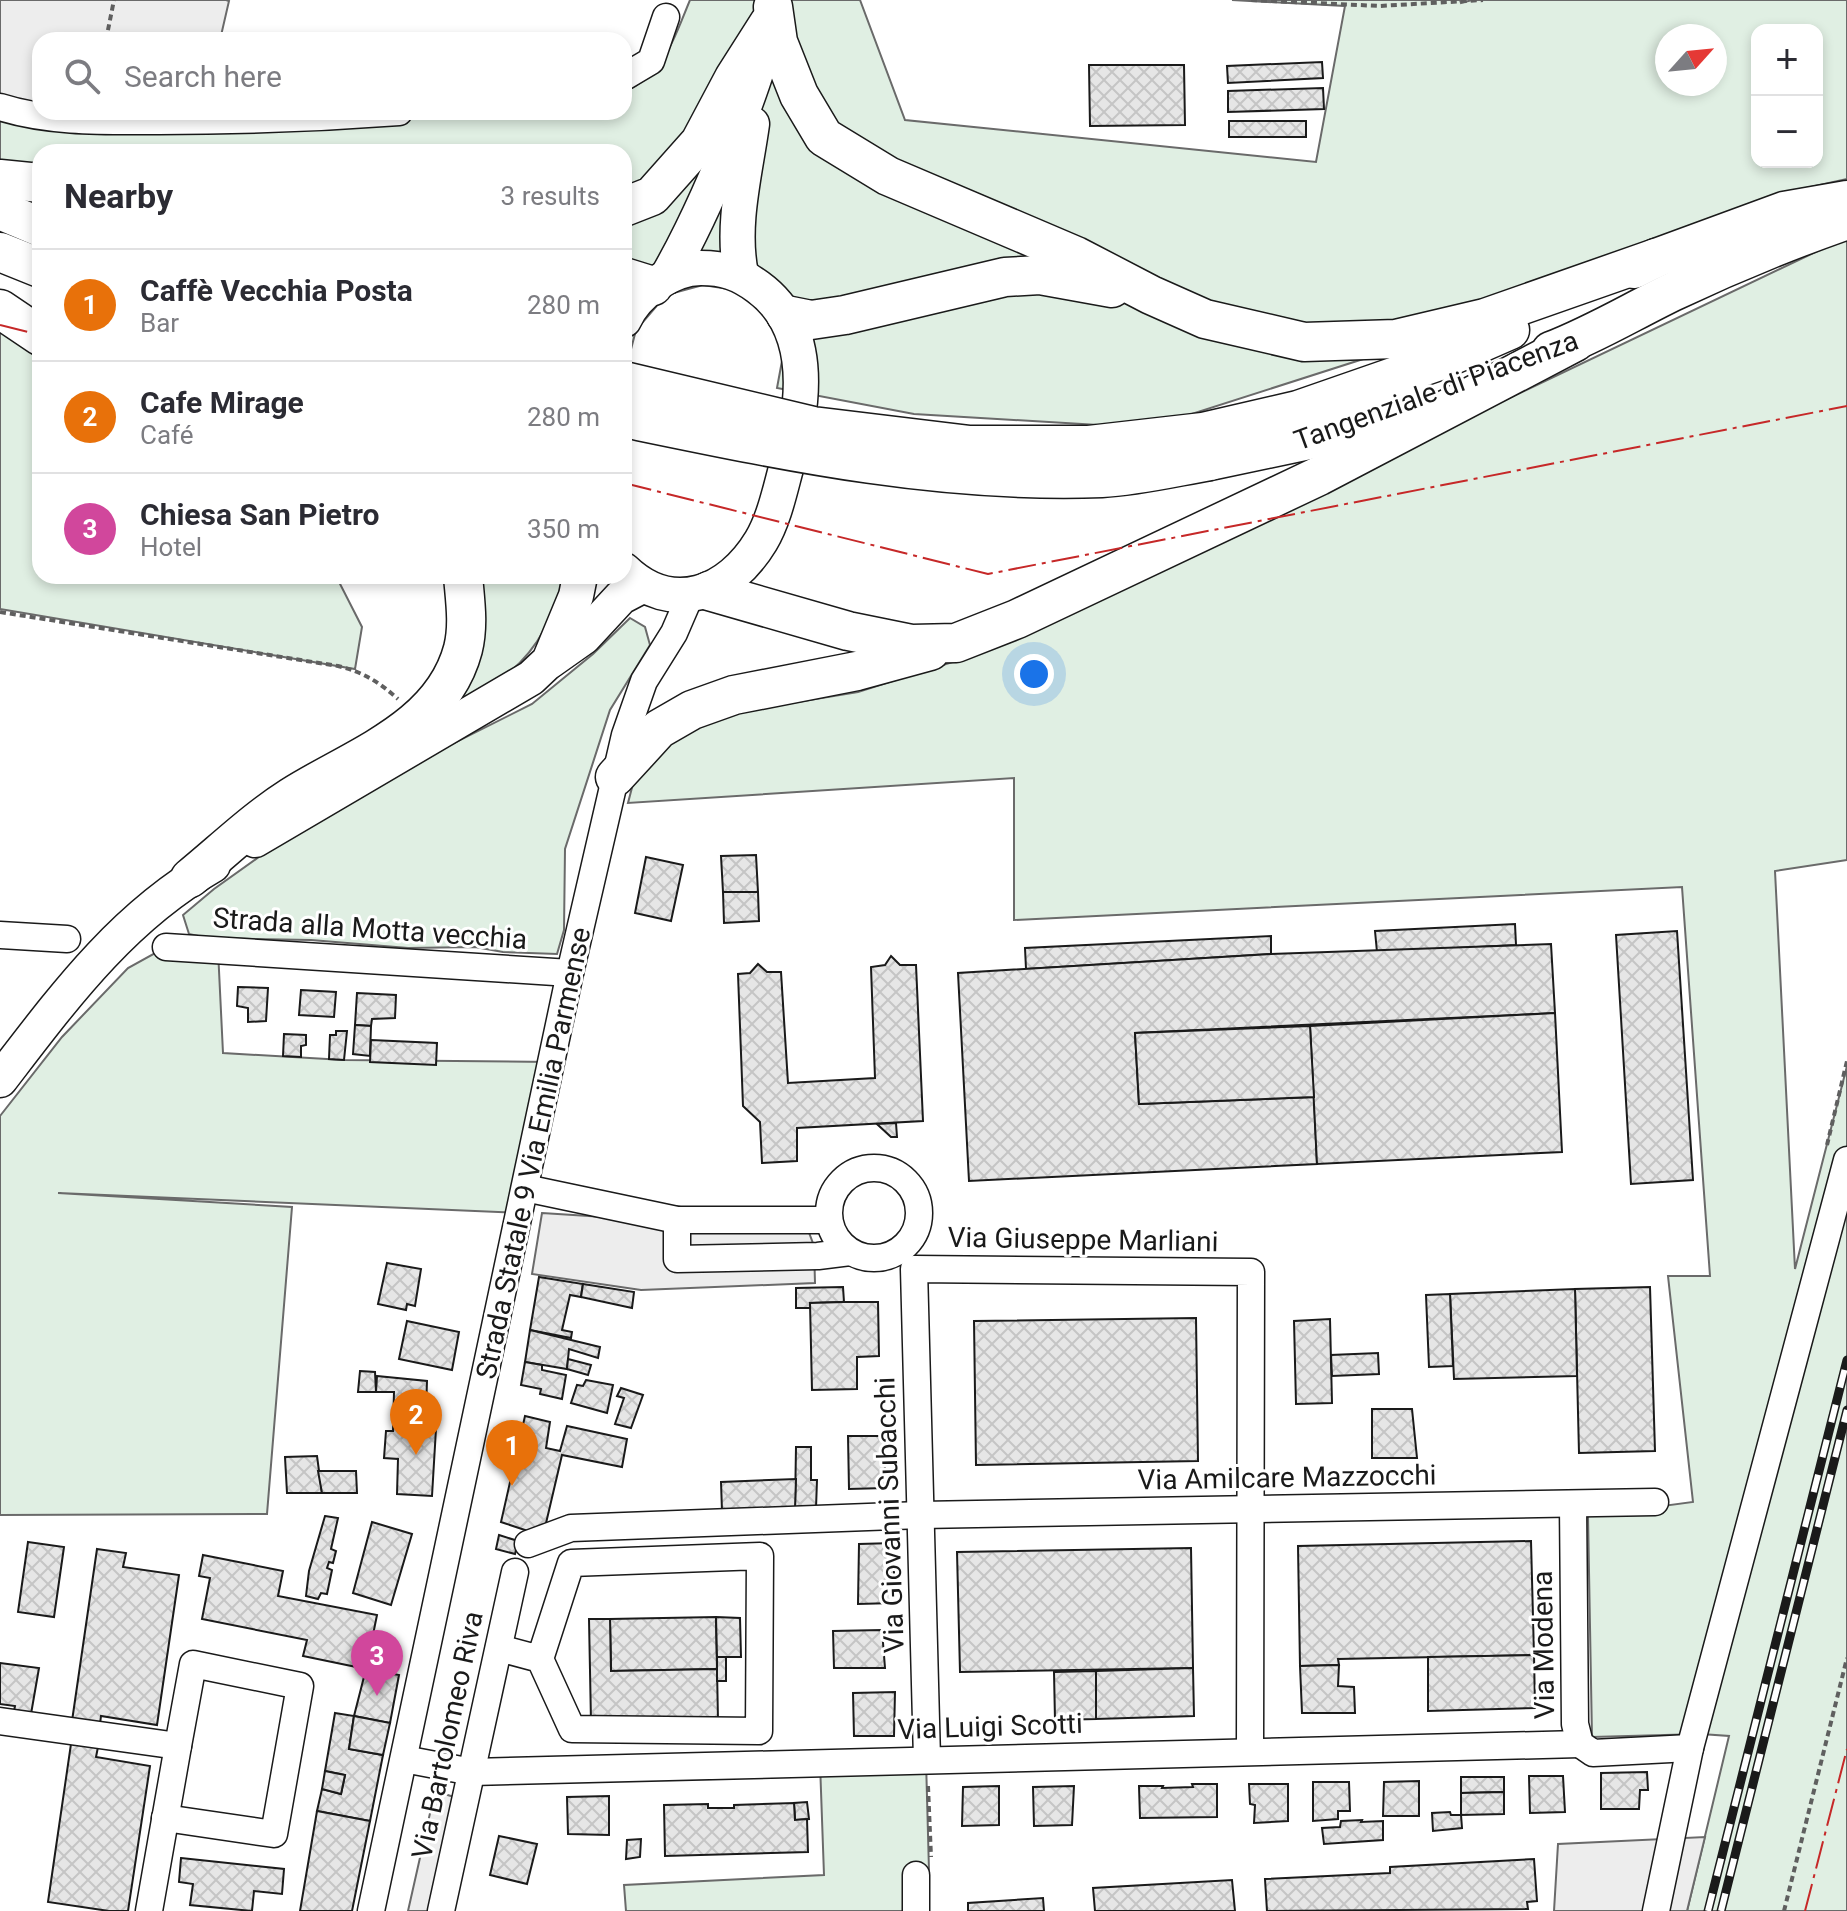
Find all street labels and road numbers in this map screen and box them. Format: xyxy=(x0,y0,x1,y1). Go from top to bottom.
street label: Tangenziale di Piacenza xyxy=(1290,324,1583,457)
street label: Strada alla Motta vecchia xyxy=(212,901,528,956)
street label: Strada Statale 9 Via Emilia Parmense xyxy=(469,924,598,1382)
street label: Via Giuseppe Marliani xyxy=(947,1221,1219,1258)
street label: Via Giovanni Subacchi xyxy=(868,1376,911,1654)
street label: Via Amilcare Mazzocchi xyxy=(1137,1458,1437,1497)
street label: Via Modena xyxy=(1526,1570,1561,1720)
street label: Via Bartolomeo Riva xyxy=(405,1608,490,1862)
street label: Via Luigi Scotti xyxy=(897,1707,1083,1746)

